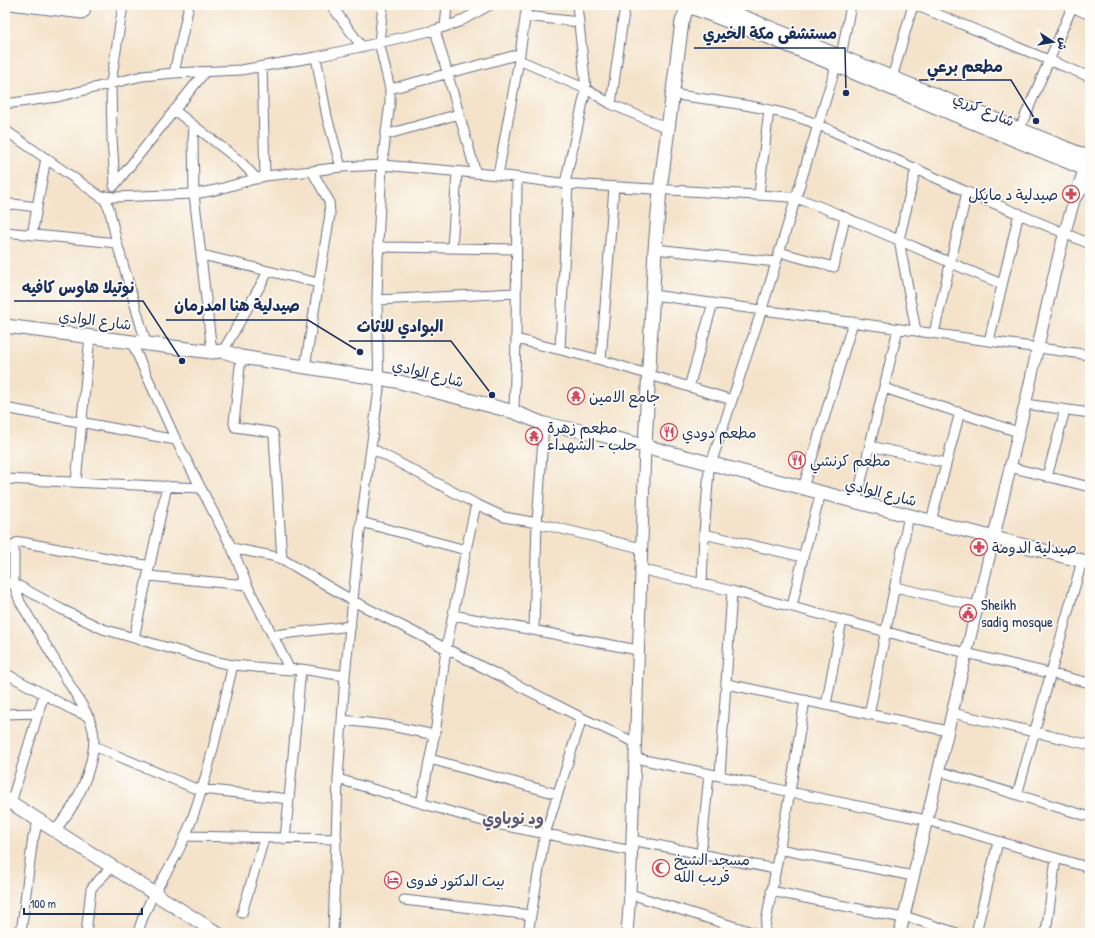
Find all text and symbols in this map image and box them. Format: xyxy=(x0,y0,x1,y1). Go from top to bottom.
callout: مستشفى مكة الخيري xyxy=(694,20,845,48)
text: مستشفى مكة الخيري xyxy=(703,22,837,46)
north arrow xyxy=(1033,22,1073,62)
text: ش xyxy=(1055,37,1071,51)
callout: مطعم برعي xyxy=(919,52,1011,80)
text: مطعم برعي xyxy=(927,55,1003,81)
street label: شارع كرري xyxy=(950,87,1018,132)
place label: صيدلية د مايكل xyxy=(968,184,1058,205)
pharmacy icon: صيدلية د مايكل xyxy=(1061,184,1081,204)
callout: نوتيلا هاوس كافيه xyxy=(14,273,143,301)
text: نوتيلا هاوس كافيه xyxy=(22,276,134,298)
callout: صيدلية هنا امدرمان xyxy=(166,292,308,320)
text: صيدلية هنا امدرمان xyxy=(174,294,300,316)
street label: شارع الوادي xyxy=(57,305,133,336)
callout: البوادي للاثاث xyxy=(349,313,451,341)
text: البوادي للاثاث xyxy=(357,315,443,339)
street label: شارع الوادي xyxy=(390,354,466,393)
temple icon: جامع الامين xyxy=(566,386,586,406)
place label: جامع الامين xyxy=(589,386,660,408)
place label: مطعم زهرة حلب - الشهداء xyxy=(547,417,637,455)
restaurant icon: مطعم دودي xyxy=(659,422,679,442)
place label: مطعم دودي xyxy=(682,422,757,445)
temple icon: مطعم زهرة حلب - الشهداء xyxy=(524,426,544,446)
restaurant icon: مطعم كرنشي xyxy=(787,450,807,470)
place label: مطعم كرنشي xyxy=(810,450,890,474)
street label: شارع الوادي xyxy=(843,473,919,512)
pharmacy icon: صيدلية الدومة xyxy=(969,537,989,557)
place label: صيدلية الدومة xyxy=(992,537,1077,558)
place label: Sheikh sadig mosque xyxy=(981,594,1053,632)
public building icon: Sheikh sadig mosque xyxy=(958,603,978,623)
district label: ود نوباوي xyxy=(482,807,544,831)
place label: مسجد الشيخ قريب الله xyxy=(674,849,750,887)
mosque icon: مسجد الشيخ قريب الله xyxy=(651,858,671,878)
hotel icon: بيت الدكتور فدوى xyxy=(383,870,403,890)
place label: بيت الدكتور فدوى xyxy=(406,870,505,891)
scale bar xyxy=(24,890,142,916)
text: 100 m xyxy=(30,895,56,912)

